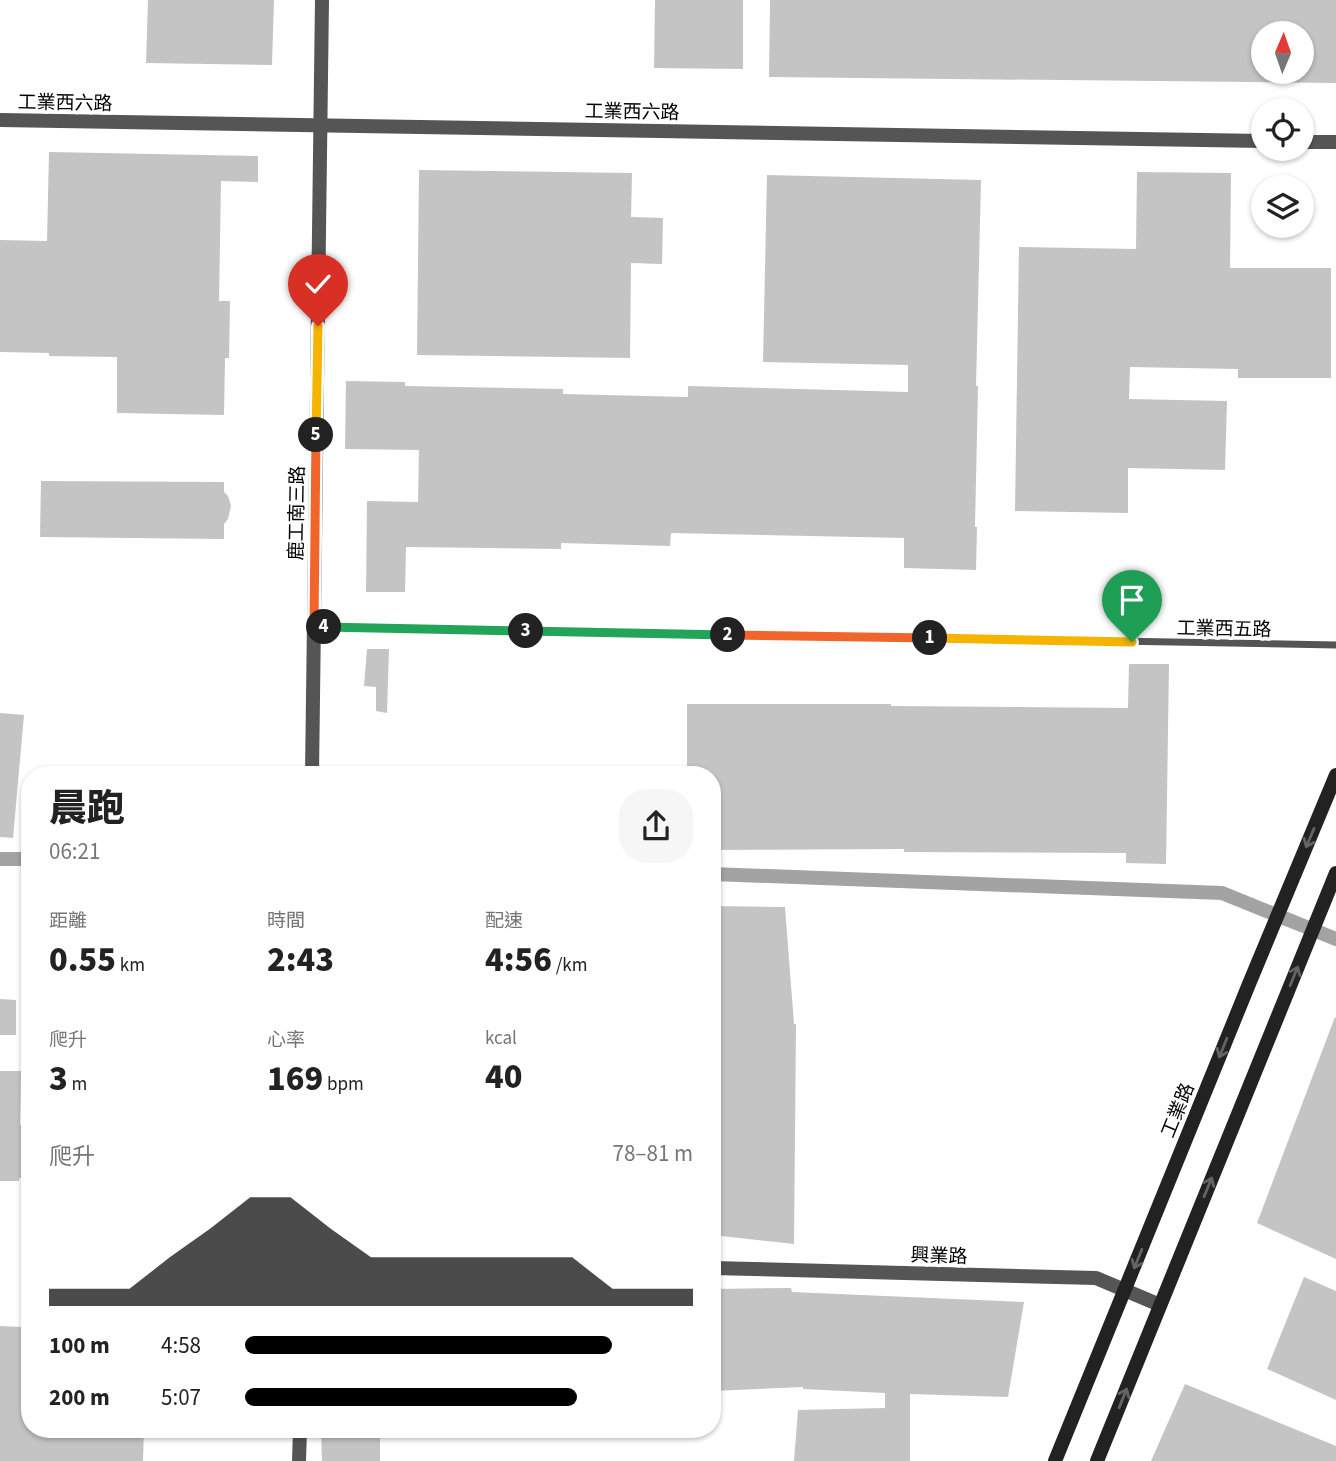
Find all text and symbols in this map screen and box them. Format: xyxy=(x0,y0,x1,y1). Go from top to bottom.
north arrow xyxy=(1251,21,1314,84)
map controls xyxy=(1251,21,1314,238)
street label: 工業西六路 xyxy=(17,89,113,118)
street label: 工業西六路 xyxy=(584,98,680,127)
button: locate xyxy=(1251,98,1314,161)
button: layers xyxy=(1251,175,1314,238)
pin xyxy=(288,254,348,326)
icon: check xyxy=(299,265,337,303)
pin: 5 xyxy=(298,418,334,452)
text: 5 xyxy=(310,421,321,448)
street label: 鹿工南三路 xyxy=(283,465,312,561)
pin xyxy=(1102,570,1162,642)
icon: arrive xyxy=(1113,581,1151,619)
pin: 4 xyxy=(306,610,342,644)
text: 4 xyxy=(318,613,329,640)
pin: 3 xyxy=(508,614,544,648)
street label: 工業西五路 xyxy=(1176,615,1272,644)
text: 3 xyxy=(520,617,531,644)
pin: 2 xyxy=(710,618,746,652)
pin: 1 xyxy=(912,620,948,656)
text: 2 xyxy=(722,621,733,648)
text: 1 xyxy=(924,624,935,651)
text: 晨跑 xyxy=(49,782,125,836)
button: share xyxy=(619,789,693,863)
one-way arrow xyxy=(1302,827,1315,848)
text: 06:21 xyxy=(49,835,100,868)
text: 距離 xyxy=(49,908,87,935)
text: 時間 xyxy=(267,908,305,935)
text: 配速 xyxy=(485,908,523,935)
text: 0.55 xyxy=(49,935,116,985)
text: 2:43 xyxy=(267,935,334,985)
text: 4:56 xyxy=(485,935,552,985)
text: km xyxy=(116,952,145,979)
text: /km xyxy=(552,952,588,979)
one-way arrow xyxy=(1288,966,1301,988)
text: kcal xyxy=(485,1025,517,1052)
text: 爬升 xyxy=(49,1027,87,1054)
text: 心率 xyxy=(267,1027,305,1054)
one-way arrow xyxy=(1215,1037,1228,1059)
text: 40 xyxy=(485,1052,522,1102)
text: 3 xyxy=(49,1054,68,1104)
text: 169 xyxy=(267,1054,323,1104)
text: m xyxy=(68,1071,87,1098)
text: bpm xyxy=(323,1071,364,1098)
street label: 工業路 xyxy=(1155,1079,1202,1142)
text: 78–81 m xyxy=(613,1137,693,1170)
text: 爬升 xyxy=(49,1140,95,1173)
one-way arrow xyxy=(1203,1177,1216,1198)
street label: 興業路 xyxy=(910,1242,968,1271)
one-way arrow xyxy=(1130,1248,1143,1270)
text: 100 m xyxy=(49,1329,110,1362)
text: 4:58 xyxy=(161,1329,201,1362)
text: 200 m xyxy=(49,1381,110,1414)
text: 5:07 xyxy=(161,1381,201,1414)
one-way arrow xyxy=(1117,1387,1130,1409)

